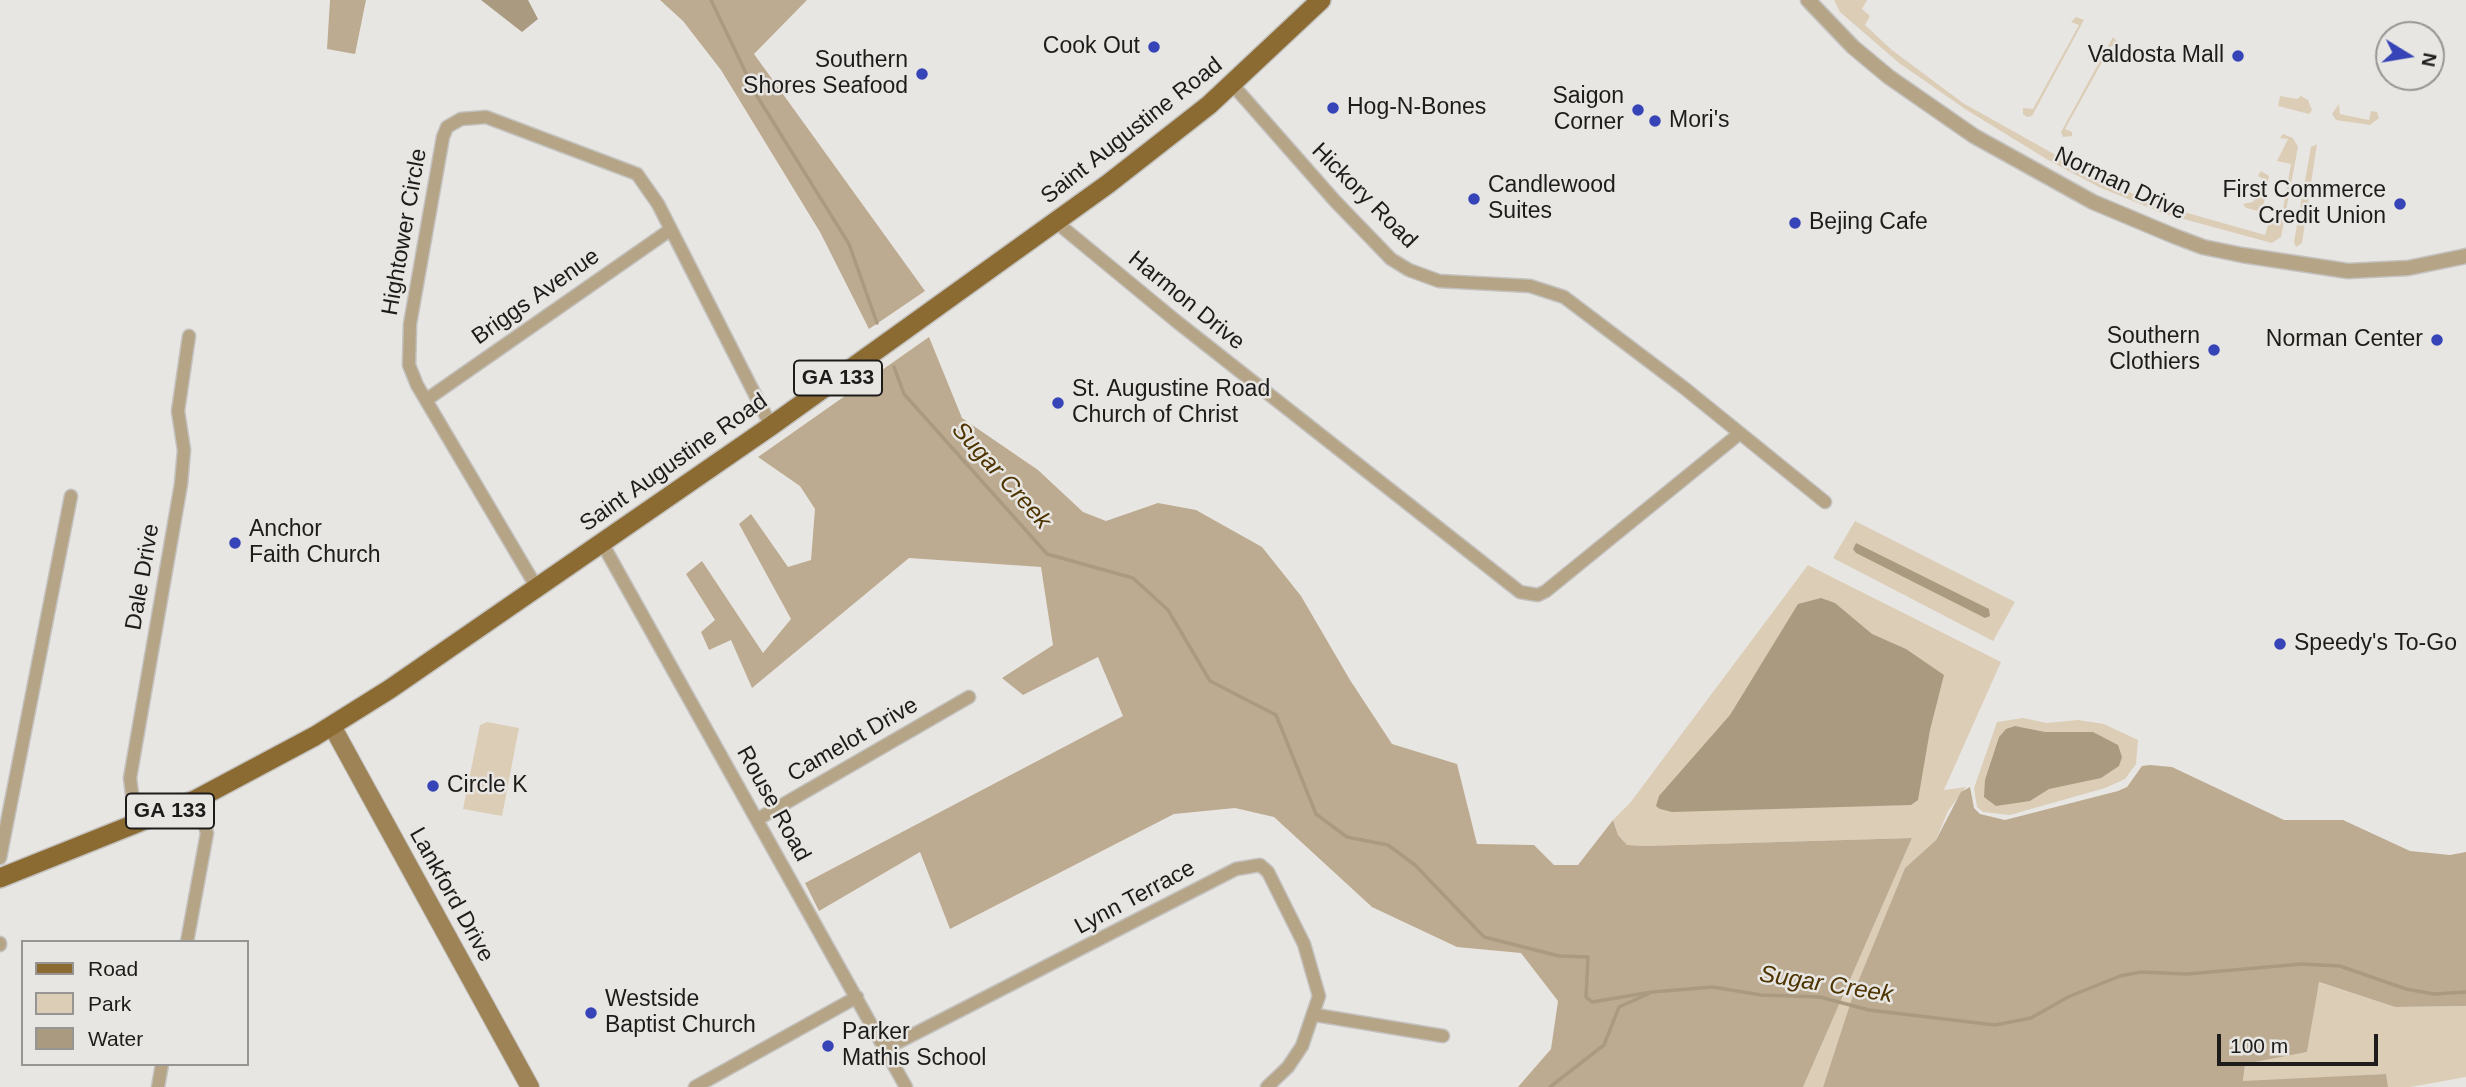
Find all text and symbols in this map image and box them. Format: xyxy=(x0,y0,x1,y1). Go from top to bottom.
north arrow xyxy=(2375,21,2445,91)
place label: Cook Out xyxy=(1043,33,1140,61)
marker: Cook Out xyxy=(1146,39,1162,55)
place label: Valdosta Mall xyxy=(2088,42,2224,70)
place label: Southern Shores Seafood xyxy=(743,47,908,101)
marker: Valdosta Mall xyxy=(2230,48,2246,64)
text: N xyxy=(2418,51,2441,68)
street label: Saint Augustine Road xyxy=(1036,52,1228,210)
marker: Southern Shores Seafood xyxy=(914,66,930,82)
place label: Saigon Corner xyxy=(1552,83,1624,137)
place label: Hog-N-Bones xyxy=(1347,94,1486,122)
marker: Hog-N-Bones xyxy=(1325,100,1341,116)
marker: Saigon Corner xyxy=(1630,102,1646,118)
place label: Mori's xyxy=(1669,107,1730,135)
marker: Mori's xyxy=(1647,113,1663,129)
street label: Hickory Road xyxy=(1305,137,1423,255)
street label: Norman Drive xyxy=(2050,142,2190,226)
street label: Hightower Circle xyxy=(377,147,433,317)
place label: Candlewood Suites xyxy=(1488,172,1616,226)
place label: First Commerce Credit Union xyxy=(2222,177,2386,231)
marker: Candlewood Suites xyxy=(1466,191,1482,207)
marker: First Commerce Credit Union xyxy=(2392,196,2408,212)
place label: Bejing Cafe xyxy=(1809,209,1928,237)
marker: Bejing Cafe xyxy=(1787,215,1803,231)
street label: Briggs Avenue xyxy=(467,243,605,351)
street label: Harmon Drive xyxy=(1122,246,1250,356)
place label: Southern Clothiers xyxy=(2107,323,2200,377)
place label: Norman Center xyxy=(2266,326,2423,354)
marker: Norman Center xyxy=(2429,332,2445,348)
marker: Southern Clothiers xyxy=(2206,342,2222,358)
road number: GA 133 xyxy=(794,360,882,396)
place label: St. Augustine Road Church of Christ xyxy=(1072,376,1270,430)
street label: Saint Augustine Road xyxy=(575,388,773,538)
marker: St. Augustine Road Church of Christ xyxy=(1050,395,1066,411)
water label: Sugar Creek xyxy=(945,416,1057,536)
place label: Anchor Faith Church xyxy=(249,516,381,570)
street label: Dale Drive xyxy=(120,522,166,632)
marker: Anchor Faith Church xyxy=(227,535,243,551)
place label: Speedy's To-Go xyxy=(2294,630,2457,658)
marker: Speedy's To-Go xyxy=(2272,636,2288,652)
street label: Camelot Drive xyxy=(783,692,923,788)
street label: Rouse Road xyxy=(730,741,816,867)
place label: Circle K xyxy=(447,772,528,800)
marker: Circle K xyxy=(425,778,441,794)
road number: GA 133 xyxy=(126,794,214,828)
street label: Lankford Drive xyxy=(403,823,499,967)
street label: Lynn Terrace xyxy=(1070,855,1200,941)
legend xyxy=(21,940,248,1066)
text: Road xyxy=(88,957,138,980)
water label: Sugar Creek xyxy=(1757,960,1895,1010)
place label: Westside Baptist Church xyxy=(605,986,756,1040)
text: Park xyxy=(88,992,131,1015)
marker: Westside Baptist Church xyxy=(583,1005,599,1021)
place label: Parker Mathis School xyxy=(842,1019,986,1073)
scale bar xyxy=(2221,1020,2382,1064)
text: Water xyxy=(88,1027,143,1050)
text: 100 m xyxy=(2230,1034,2288,1057)
marker: Parker Mathis School xyxy=(820,1038,836,1054)

